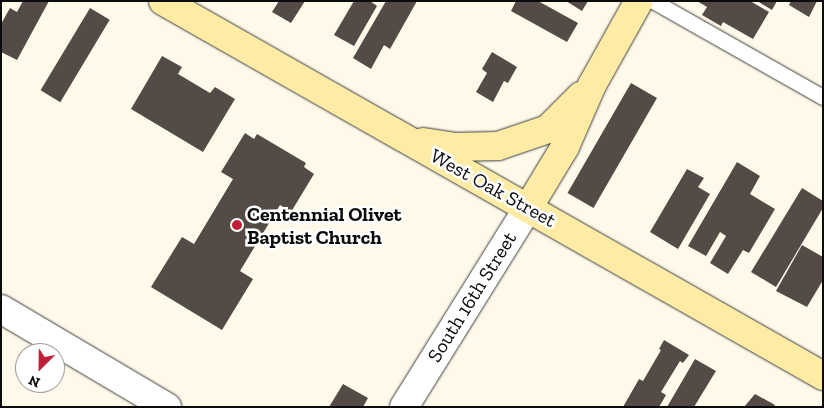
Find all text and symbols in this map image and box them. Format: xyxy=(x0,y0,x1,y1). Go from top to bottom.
street label: West Oak Street xyxy=(426,144,560,232)
place label: Centennial Olivet Baptist Church xyxy=(247,202,402,249)
marker: Centennial Olivet Baptist Church xyxy=(231,219,243,231)
street label: South 16th Street xyxy=(422,227,522,367)
north arrow xyxy=(15,343,65,393)
text: N xyxy=(26,371,43,391)

